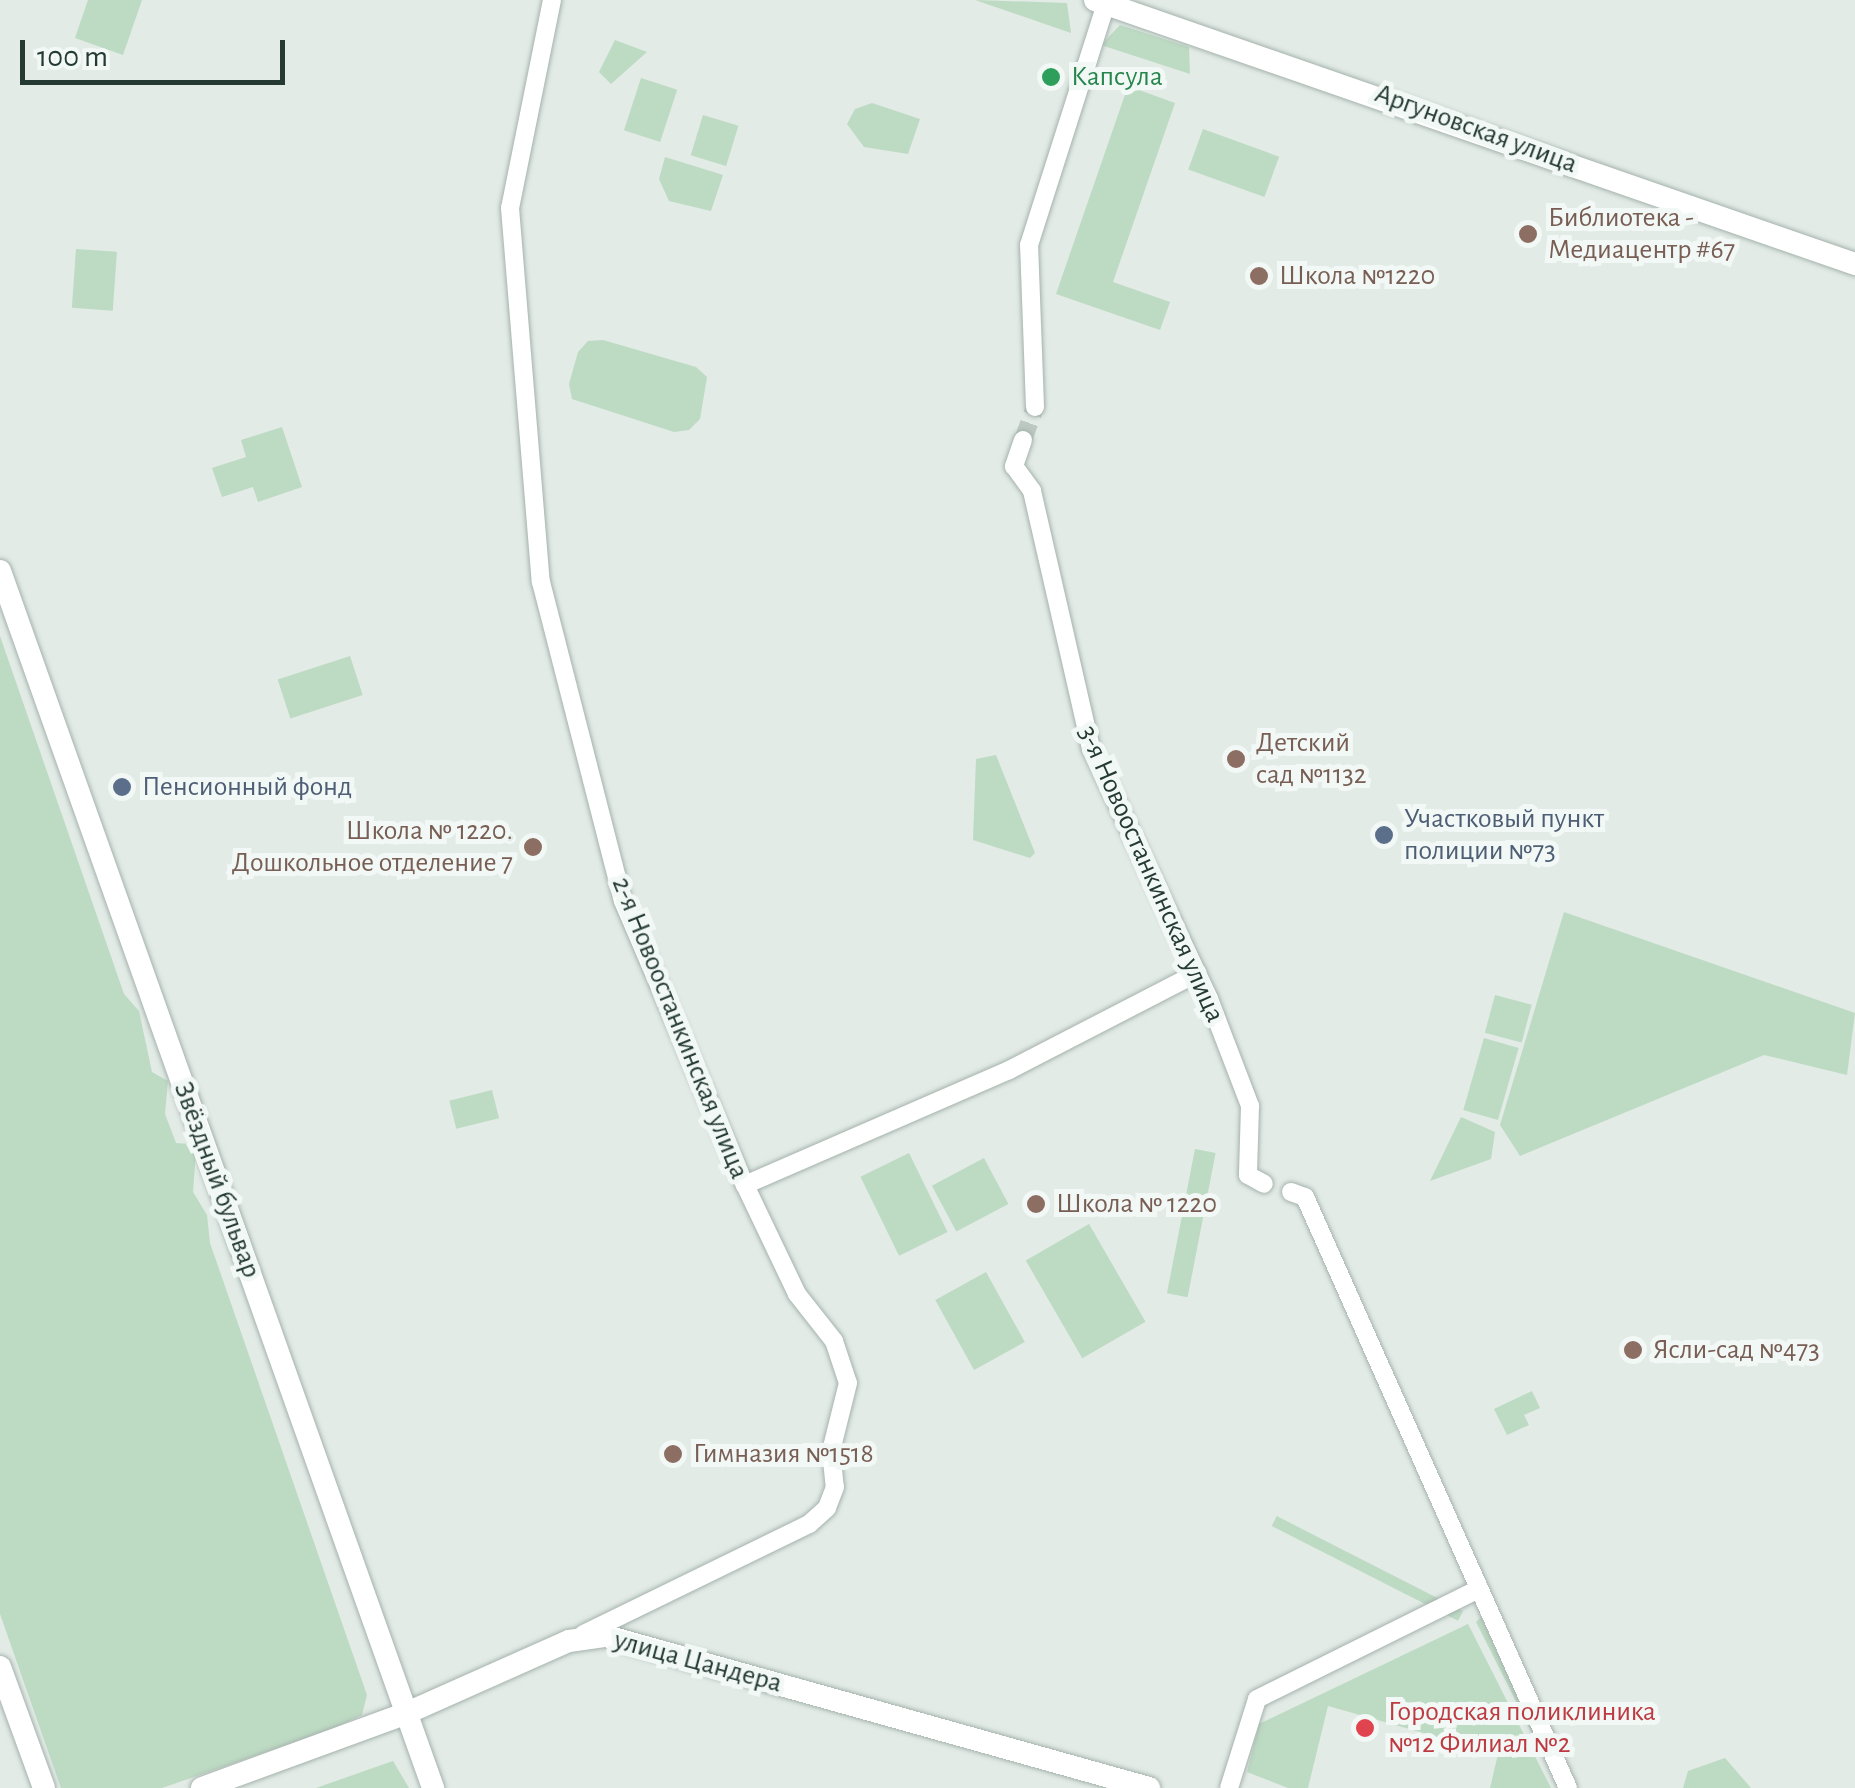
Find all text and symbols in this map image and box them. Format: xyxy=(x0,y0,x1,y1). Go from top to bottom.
scale bar xyxy=(25,20,290,82)
text: 100 m xyxy=(37,42,108,72)
place label: Капсула xyxy=(1071,60,1163,94)
marker: Капсула xyxy=(1040,66,1062,88)
street label: Аргуновская улица xyxy=(1370,77,1582,181)
place label: Библиотека - Медиацентр #67 xyxy=(1548,201,1735,267)
marker: Библиотека - Медиацентр #67 xyxy=(1517,223,1539,245)
place label: Школа №1220 xyxy=(1279,259,1435,293)
marker: Школа №1220 xyxy=(1248,265,1270,287)
street label: 3-я Новоостанкинская улица xyxy=(1070,720,1232,1028)
place label: Детский сад №1132 xyxy=(1256,726,1367,792)
marker: Детский сад №1132 xyxy=(1225,748,1247,770)
place label: Пенсионный фонд xyxy=(142,770,352,804)
marker: Пенсионный фонд xyxy=(111,776,133,798)
place label: Участковый пункт полиции №73 xyxy=(1404,802,1604,868)
place label: Школа № 1220. Дошкольное отделение 7 xyxy=(232,814,513,880)
marker: Участковый пункт полиции №73 xyxy=(1373,824,1395,846)
marker: Школа № 1220. Дошкольное отделение 7 xyxy=(522,836,544,858)
street label: 2-я Новоостанкинская улица xyxy=(604,872,756,1184)
street label: Звёздный бульвар xyxy=(166,1078,268,1282)
place label: Школа № 1220 xyxy=(1056,1187,1217,1221)
marker: Школа № 1220 xyxy=(1025,1193,1047,1215)
place label: Ясли-сад №473 xyxy=(1653,1333,1820,1367)
marker: Ясли-сад №473 xyxy=(1622,1339,1644,1361)
place label: Гимназия №1518 xyxy=(693,1437,874,1471)
marker: Гимназия №1518 xyxy=(662,1443,684,1465)
street label: улица Цандера xyxy=(610,1623,786,1701)
place label: Городская поликлиника №12 Филиал №2 xyxy=(1388,1695,1656,1761)
marker: Городская поликлиника №12 Филиал №2 xyxy=(1352,1715,1378,1741)

